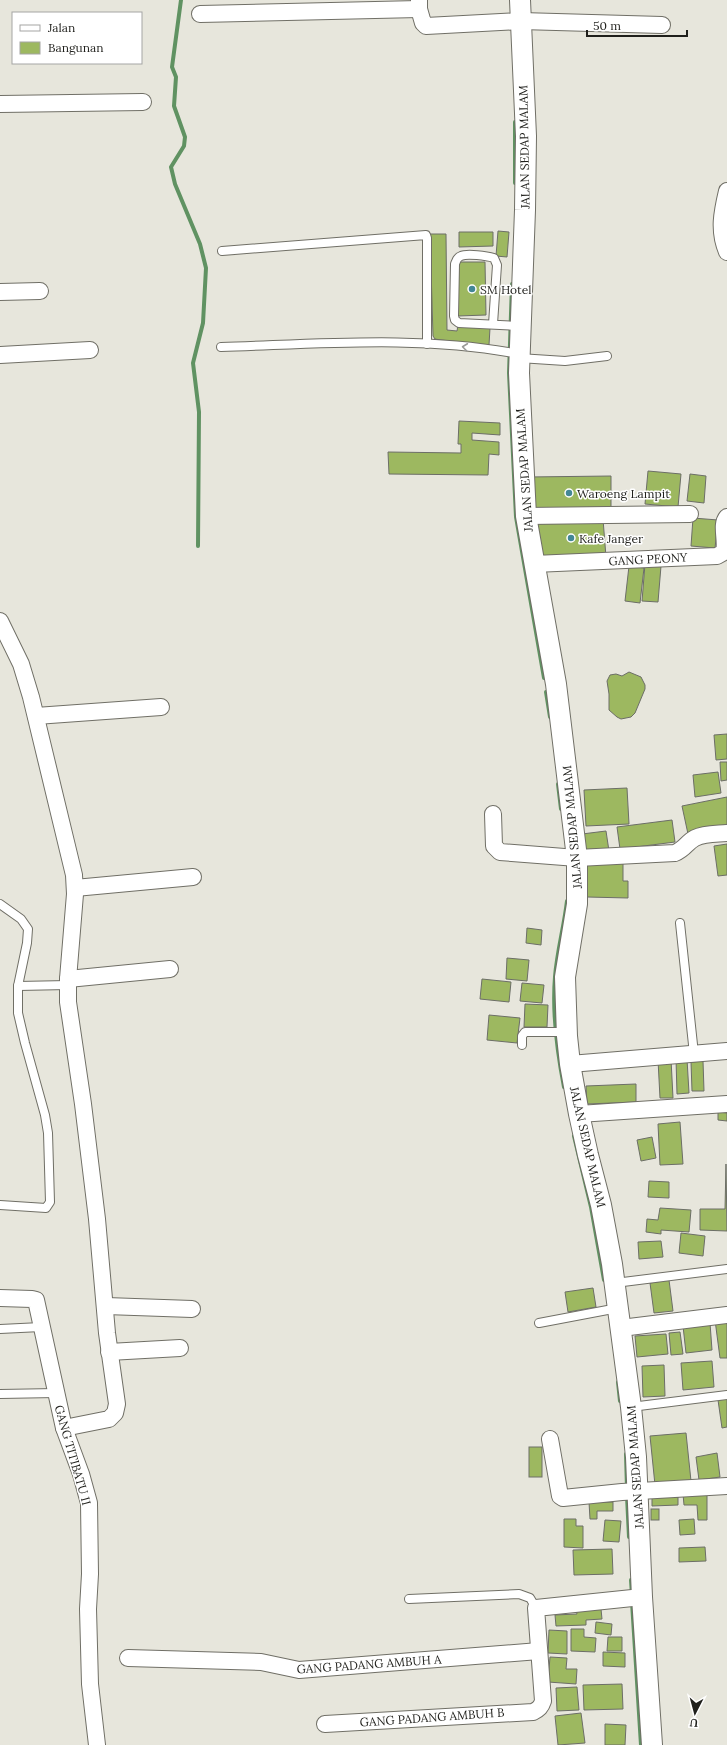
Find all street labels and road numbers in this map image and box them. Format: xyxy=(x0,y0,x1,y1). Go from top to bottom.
street label: JALAN SEDAP MALAM xyxy=(515,85,533,210)
street label: JALAN SEDAP MALAM xyxy=(512,408,536,533)
street label: GANG PEONY xyxy=(608,549,688,569)
street label: JALAN SEDAP MALAM xyxy=(559,765,585,890)
street label: JALAN SEDAP MALAM xyxy=(567,1084,609,1209)
street label: GANG TITIBATU II xyxy=(52,1403,94,1507)
street label: JALAN SEDAP MALAM xyxy=(623,1405,647,1530)
street label: GANG PADANG AMBUH A xyxy=(296,1651,442,1677)
street label: GANG PADANG AMBUH B xyxy=(359,1704,505,1730)

